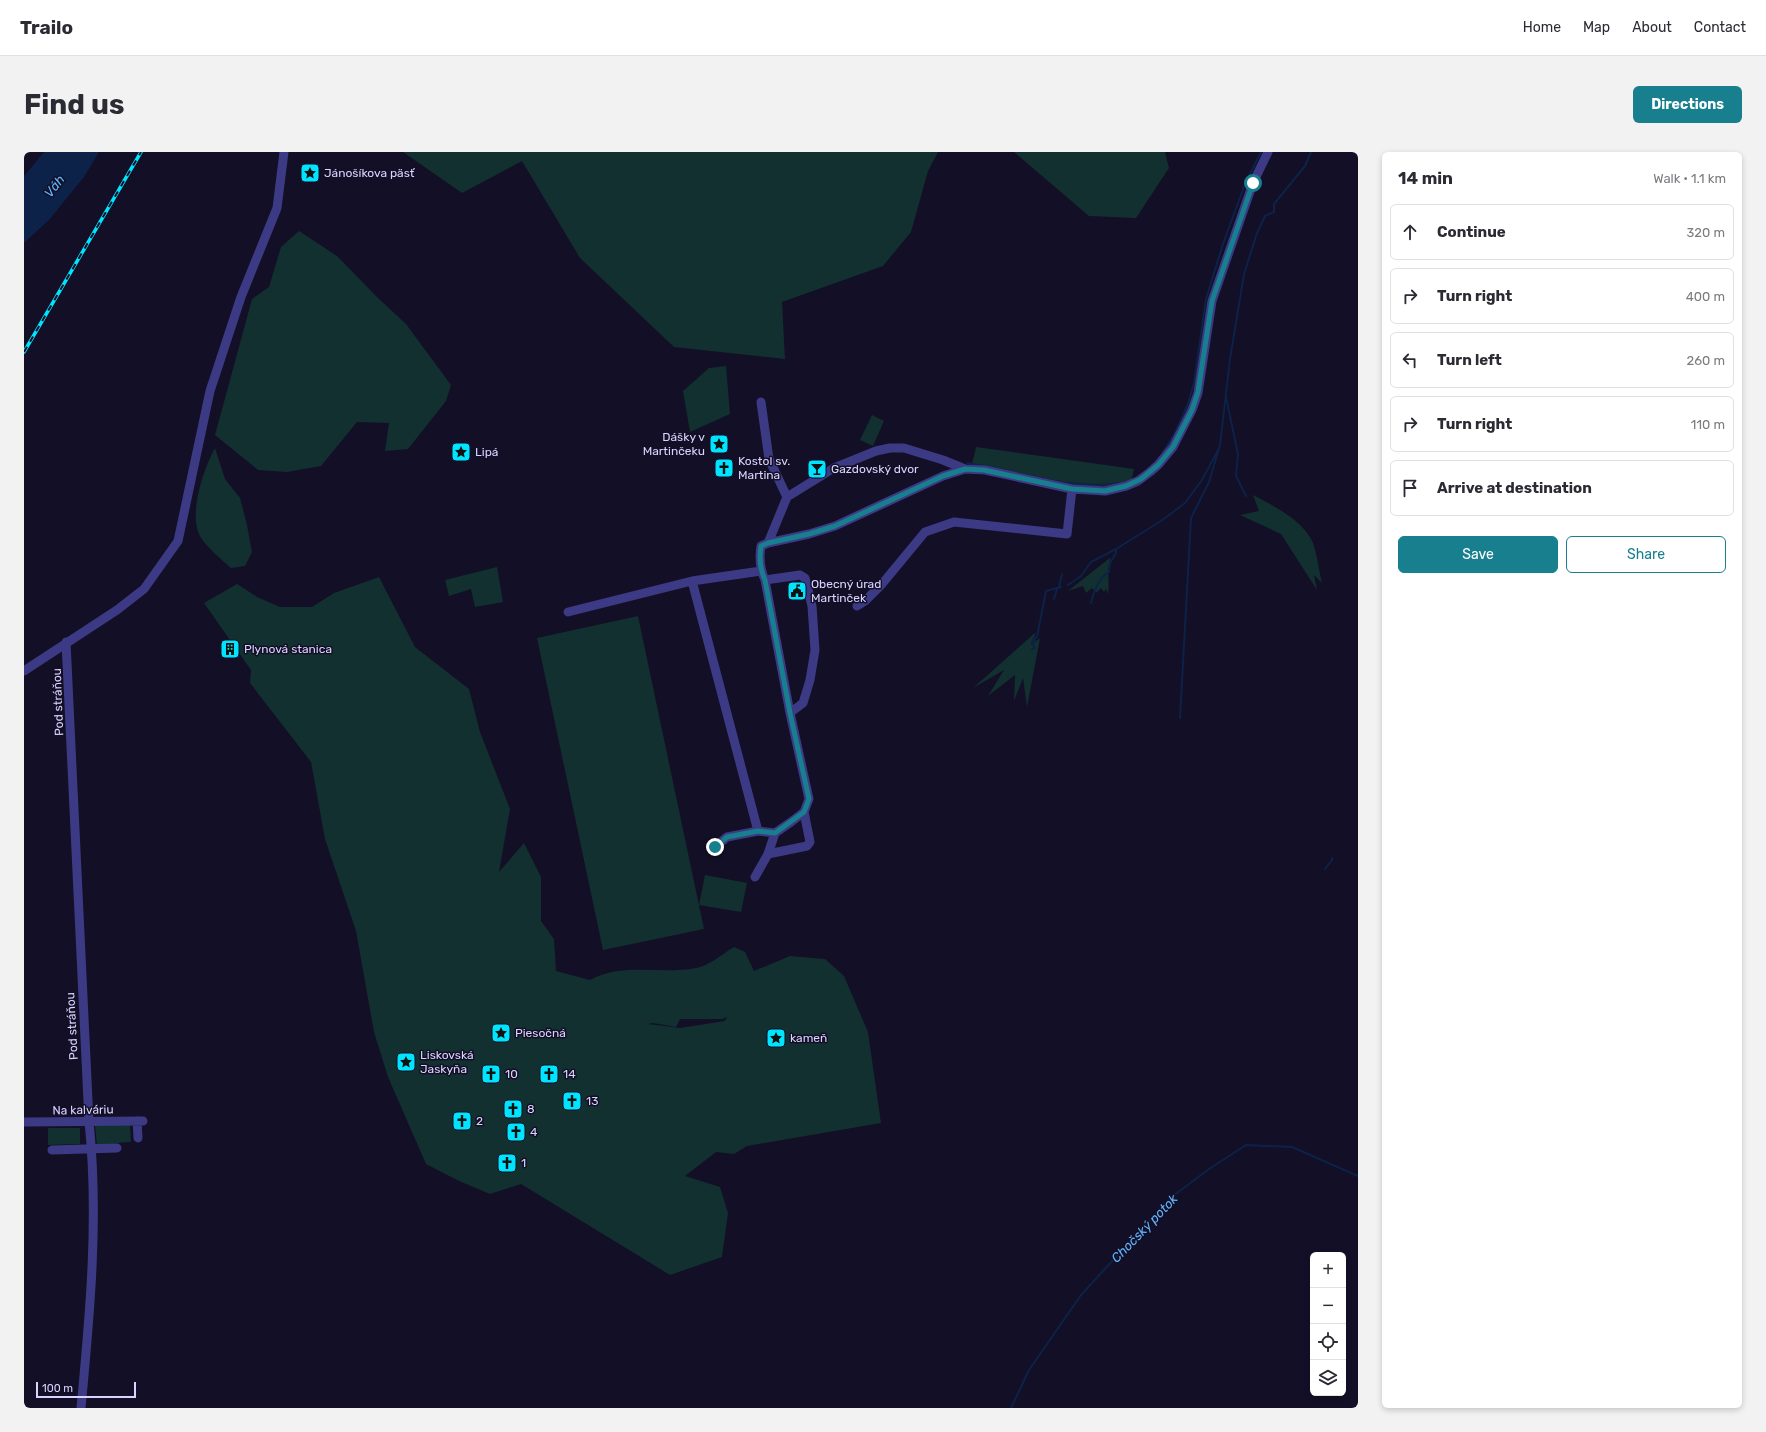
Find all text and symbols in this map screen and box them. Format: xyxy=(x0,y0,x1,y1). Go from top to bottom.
text: Trailo xyxy=(20,16,73,39)
text: Home xyxy=(1523,19,1561,36)
text: Map xyxy=(1583,19,1610,36)
text: About xyxy=(1632,19,1672,36)
text: Contact xyxy=(1694,19,1746,36)
button: Directions xyxy=(1633,86,1742,123)
text: Find us xyxy=(24,88,124,121)
place icon: Jánošíkova päsť xyxy=(299,162,321,184)
place label: Jánošíkova päsť xyxy=(324,166,415,180)
text: 14 min xyxy=(1398,168,1453,188)
text: Walk · 1.1 km xyxy=(1653,171,1726,186)
water label: Váh xyxy=(41,172,68,200)
route start xyxy=(1244,174,1262,192)
icon: ahead xyxy=(1399,221,1421,243)
text: Continue xyxy=(1437,223,1506,241)
text: 320 m xyxy=(1687,225,1725,240)
icon: right xyxy=(1399,285,1421,307)
text: Turn right xyxy=(1437,287,1512,305)
text: 400 m xyxy=(1686,289,1725,304)
icon: left xyxy=(1399,349,1421,371)
text: Turn left xyxy=(1437,351,1502,369)
text: 260 m xyxy=(1687,353,1725,368)
icon: right xyxy=(1399,413,1421,435)
text: Turn right xyxy=(1437,415,1512,433)
text: 110 m xyxy=(1691,417,1725,432)
place label: Dášky v Martinčeku xyxy=(643,430,705,458)
place icon: Dášky v Martinčeku xyxy=(708,433,730,455)
place icon: Lipá xyxy=(450,441,472,463)
place label: Lipá xyxy=(475,445,498,459)
place label: Kostol sv. Martina xyxy=(738,454,790,482)
church icon: Kostol sv. Martina xyxy=(713,457,735,479)
bar icon: Gazdovský dvor xyxy=(806,458,828,480)
place label: Gazdovský dvor xyxy=(831,462,919,476)
icon: arrive xyxy=(1399,477,1421,499)
text: Arrive at destination xyxy=(1437,479,1592,497)
button: Save xyxy=(1398,536,1558,573)
button: Share xyxy=(1566,536,1726,573)
place label: Obecný úrad Martinček xyxy=(811,577,881,605)
public building icon: Obecný úrad Martinček xyxy=(786,580,808,602)
building icon: Plynová stanica xyxy=(219,638,241,660)
place label: Plynová stanica xyxy=(244,642,332,656)
street label: Pod stráňou xyxy=(50,668,66,736)
route end xyxy=(706,838,724,856)
street label: Pod stráňou xyxy=(63,992,81,1060)
place icon: Piesočná xyxy=(490,1022,512,1044)
place label: Piesočná xyxy=(515,1026,566,1040)
place icon: kameň xyxy=(765,1027,787,1049)
place label: kameň xyxy=(790,1031,827,1045)
place label: Liskovská Jaskyňa xyxy=(420,1048,474,1076)
place icon: Liskovská Jaskyňa xyxy=(395,1051,417,1073)
church icon: 10 xyxy=(480,1063,502,1085)
church icon: 14 xyxy=(538,1063,560,1085)
place label: 10 xyxy=(505,1067,518,1081)
place label: 14 xyxy=(563,1067,576,1081)
church icon: 13 xyxy=(561,1090,583,1112)
place label: 13 xyxy=(586,1094,598,1108)
church icon: 8 xyxy=(502,1098,524,1120)
street label: Na kalváriu xyxy=(52,1102,114,1118)
place label: 8 xyxy=(527,1102,535,1116)
church icon: 2 xyxy=(451,1110,473,1132)
place label: 2 xyxy=(476,1114,483,1128)
church icon: 4 xyxy=(505,1121,527,1143)
place label: 4 xyxy=(530,1125,538,1139)
church icon: 1 xyxy=(496,1152,518,1174)
place label: 1 xyxy=(521,1156,526,1170)
water label: Chočský potok xyxy=(1108,1191,1181,1266)
map controls xyxy=(1310,1252,1346,1396)
button: + xyxy=(1310,1252,1346,1288)
button: − xyxy=(1310,1288,1346,1324)
button: locate xyxy=(1310,1324,1346,1360)
button: layers xyxy=(1310,1360,1346,1396)
scale bar xyxy=(36,1380,136,1399)
text: 100 m xyxy=(42,1382,73,1395)

